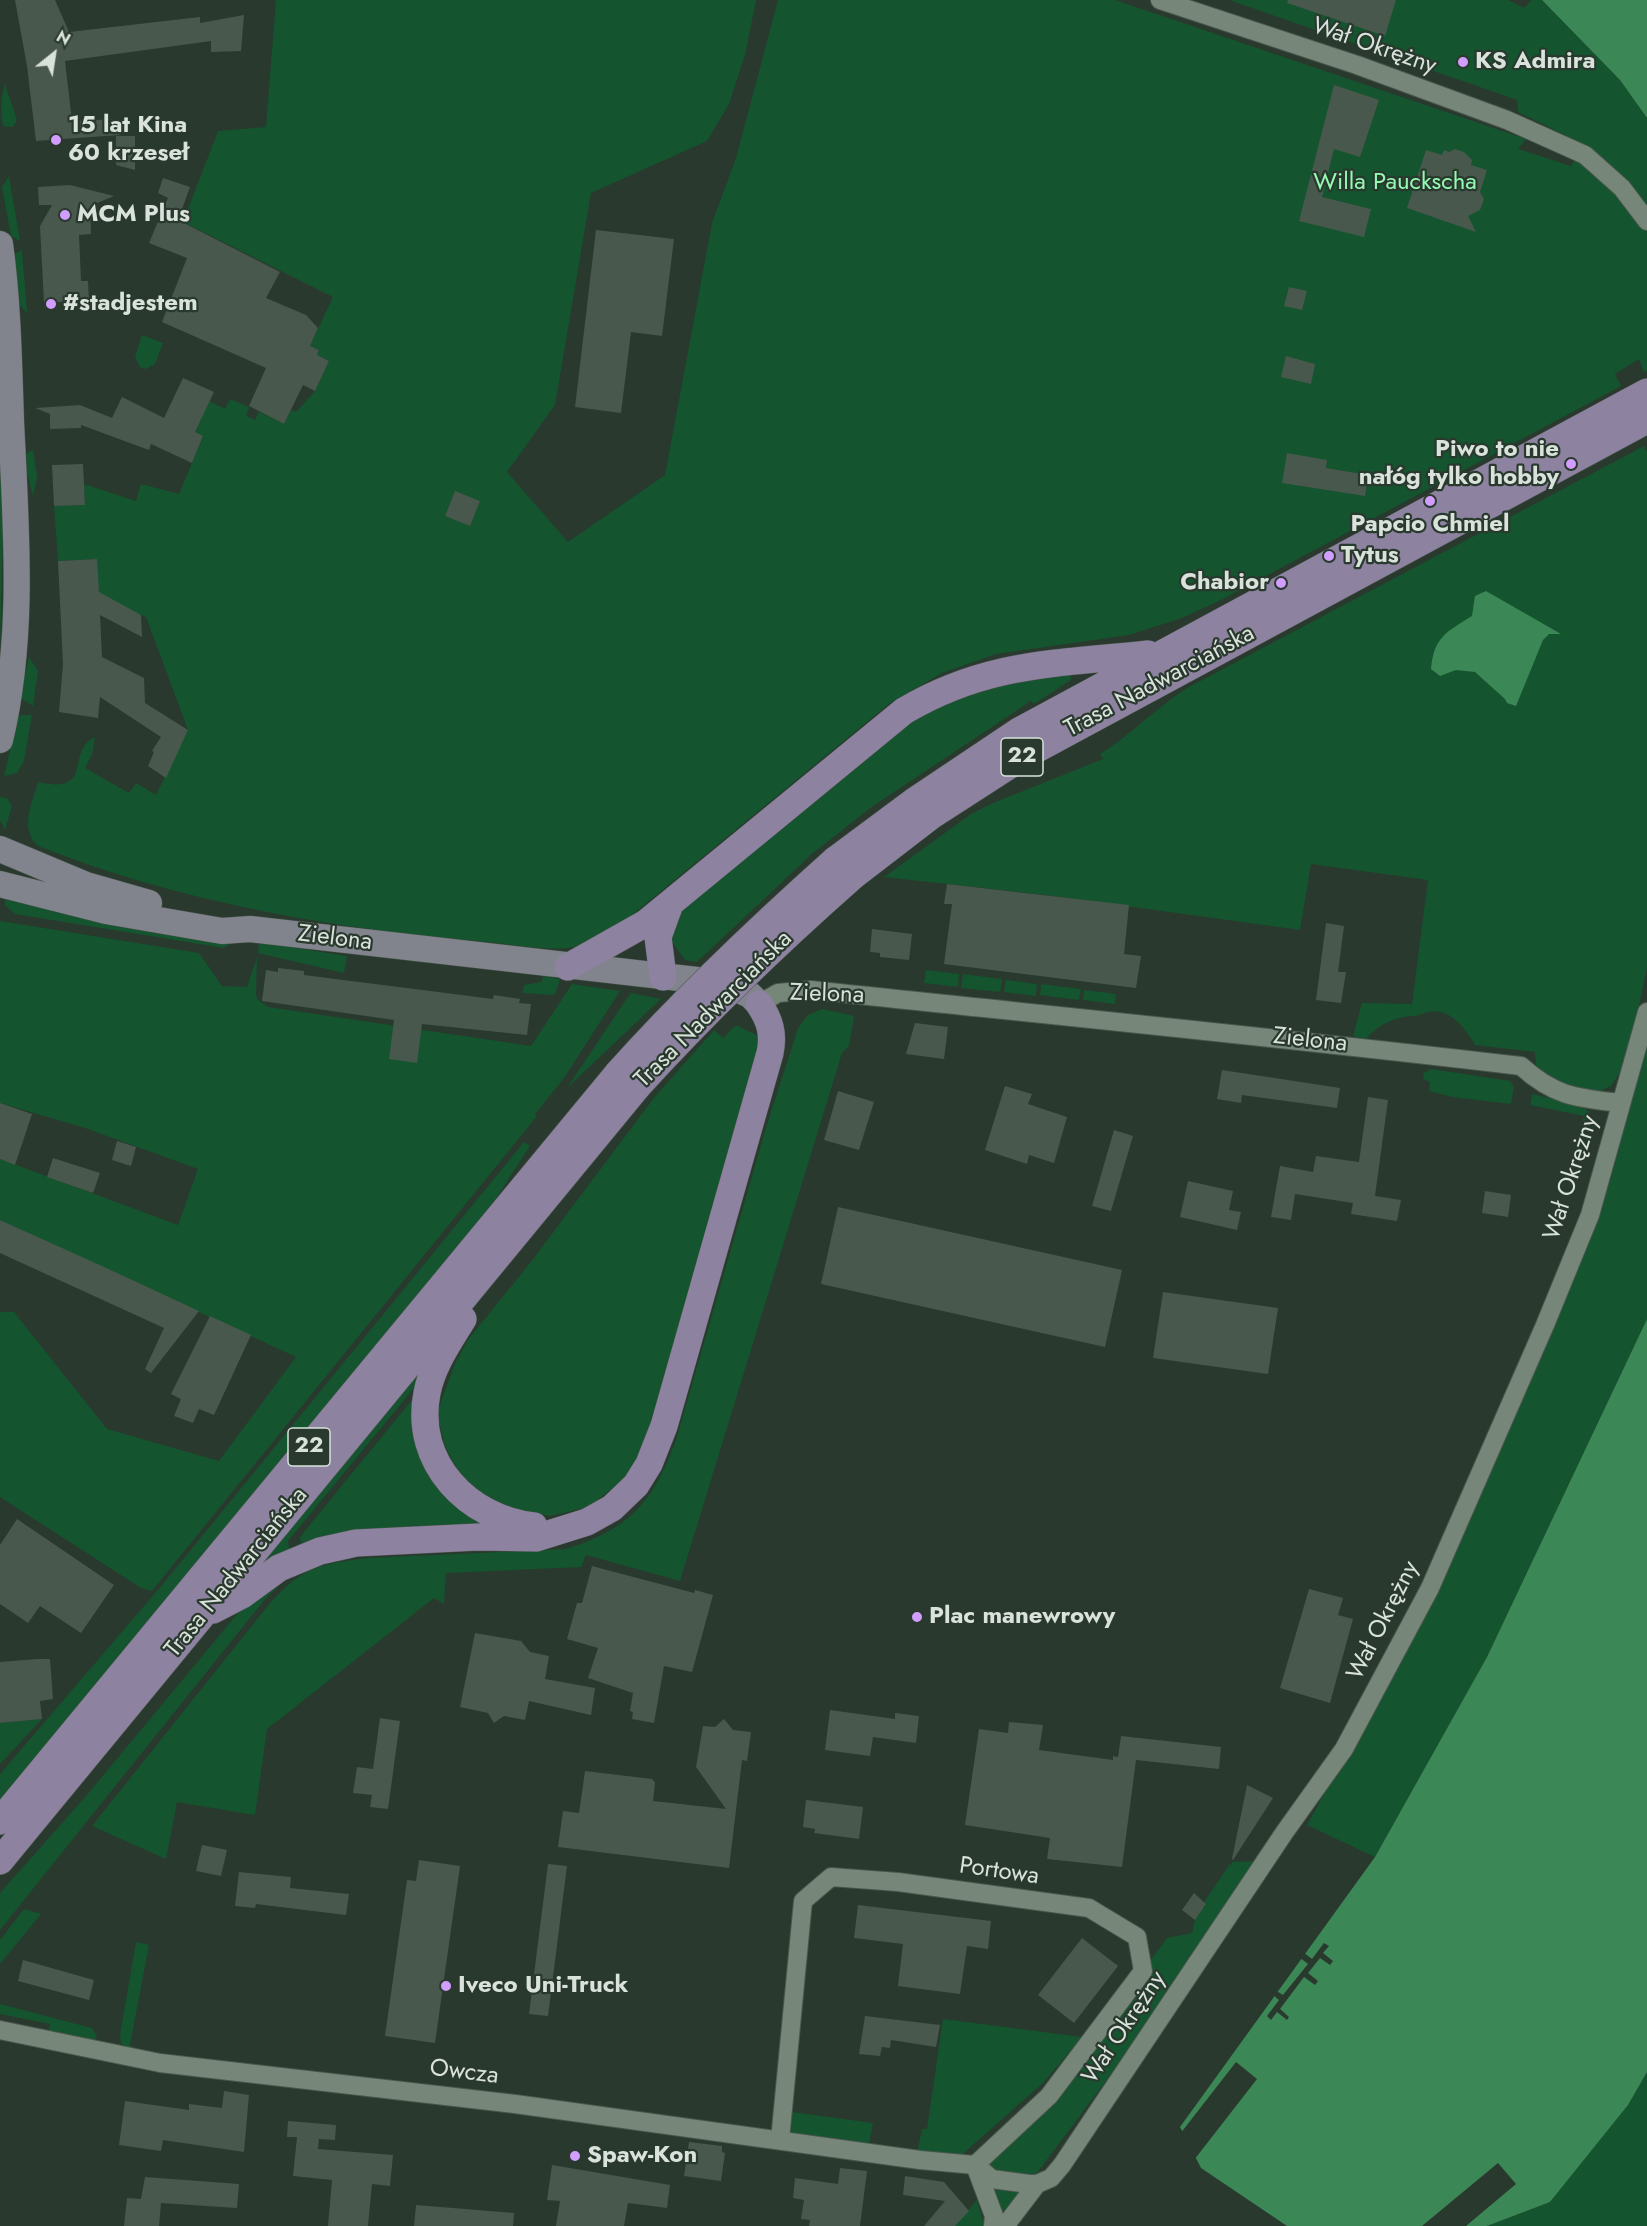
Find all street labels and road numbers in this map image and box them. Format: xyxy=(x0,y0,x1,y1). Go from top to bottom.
street label: Wał Okrężny xyxy=(1308,12,1440,82)
street label: Trasa Nadwarciańska xyxy=(1060,620,1260,744)
road number: 22 xyxy=(1001,738,1043,776)
street label: Zielona xyxy=(296,920,374,958)
street label: Trasa Nadwarciańska xyxy=(629,925,799,1095)
street label: Zielona xyxy=(789,979,865,1011)
street label: Zielona xyxy=(1271,1023,1349,1059)
street label: Wał Okrężny xyxy=(1538,1112,1606,1244)
road number: 22 xyxy=(288,1428,330,1466)
street label: Trasa Nadwarciańska xyxy=(160,1482,314,1664)
street label: Wał Okrężny xyxy=(1342,1557,1426,1685)
street label: Portowa xyxy=(957,1852,1041,1892)
street label: Wał Okrężny xyxy=(1077,1966,1173,2090)
street label: Owcza xyxy=(428,2054,500,2092)

